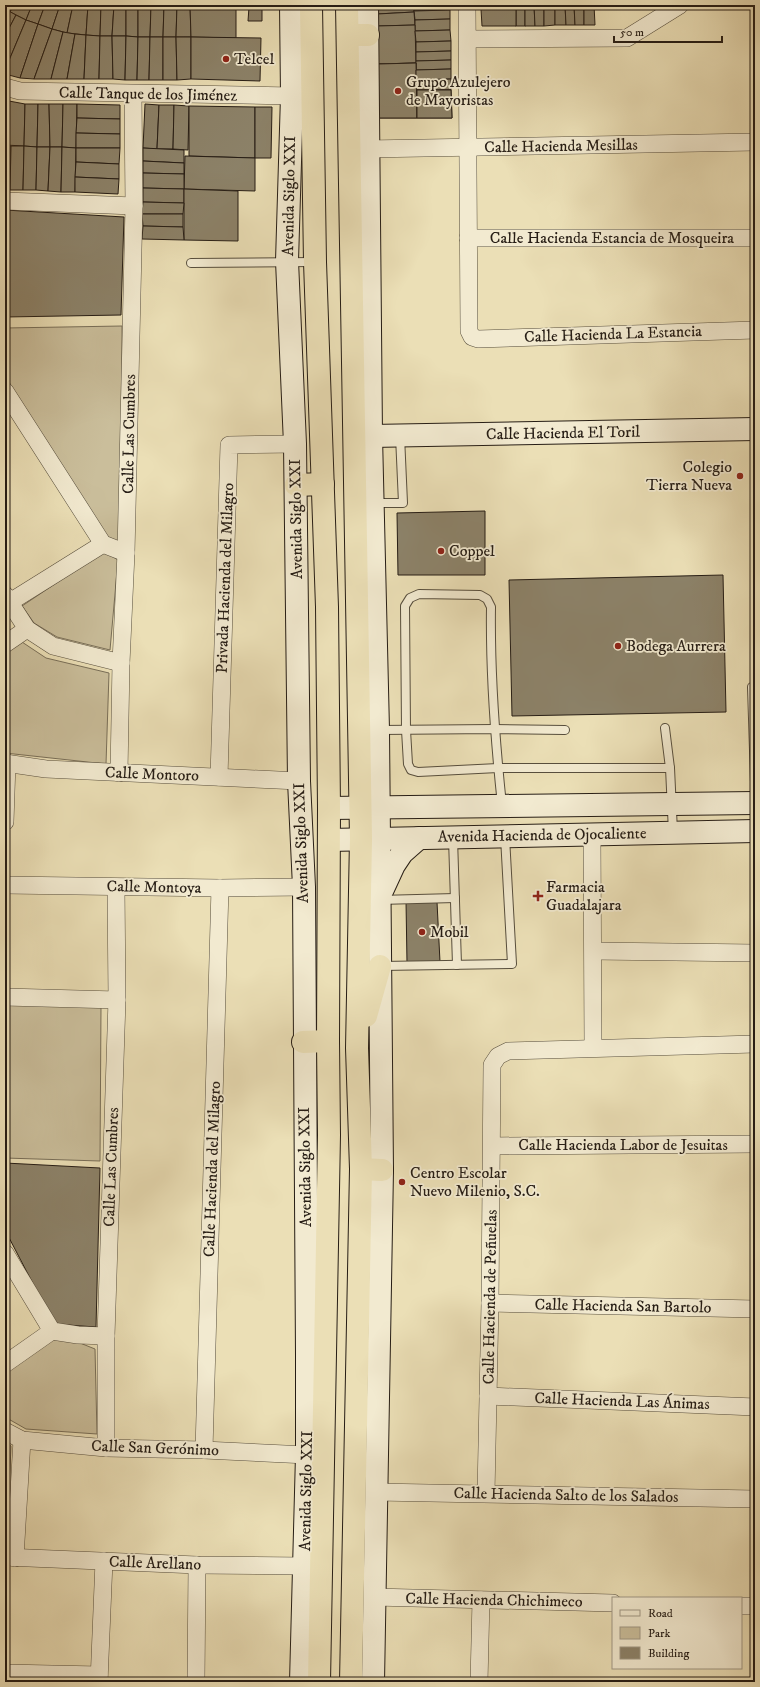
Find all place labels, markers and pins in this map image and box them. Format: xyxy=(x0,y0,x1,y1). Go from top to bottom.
place label: Telcel xyxy=(234,49,274,69)
marker: Telcel xyxy=(221,54,231,64)
place label: Grupo Azulejero de Mayoristas xyxy=(406,72,511,110)
marker: Grupo Azulejero de Mayoristas xyxy=(393,86,403,96)
place label: Colegio Tierra Nueva xyxy=(646,457,732,495)
marker: Colegio Tierra Nueva xyxy=(735,471,745,481)
place label: Coppel xyxy=(449,541,495,561)
marker: Coppel xyxy=(436,546,446,556)
place label: Bodega Aurrera xyxy=(626,636,726,656)
marker: Bodega Aurrera xyxy=(613,641,623,651)
place label: Farmacia Guadalajara xyxy=(546,877,622,915)
marker: Farmacia Guadalajara xyxy=(533,891,543,901)
place label: Mobil xyxy=(430,922,469,942)
marker: Mobil xyxy=(417,927,427,937)
place label: Centro Escolar Nuevo Milenio, S.C. xyxy=(410,1163,540,1201)
marker: Centro Escolar Nuevo Milenio, S.C. xyxy=(397,1177,407,1187)

